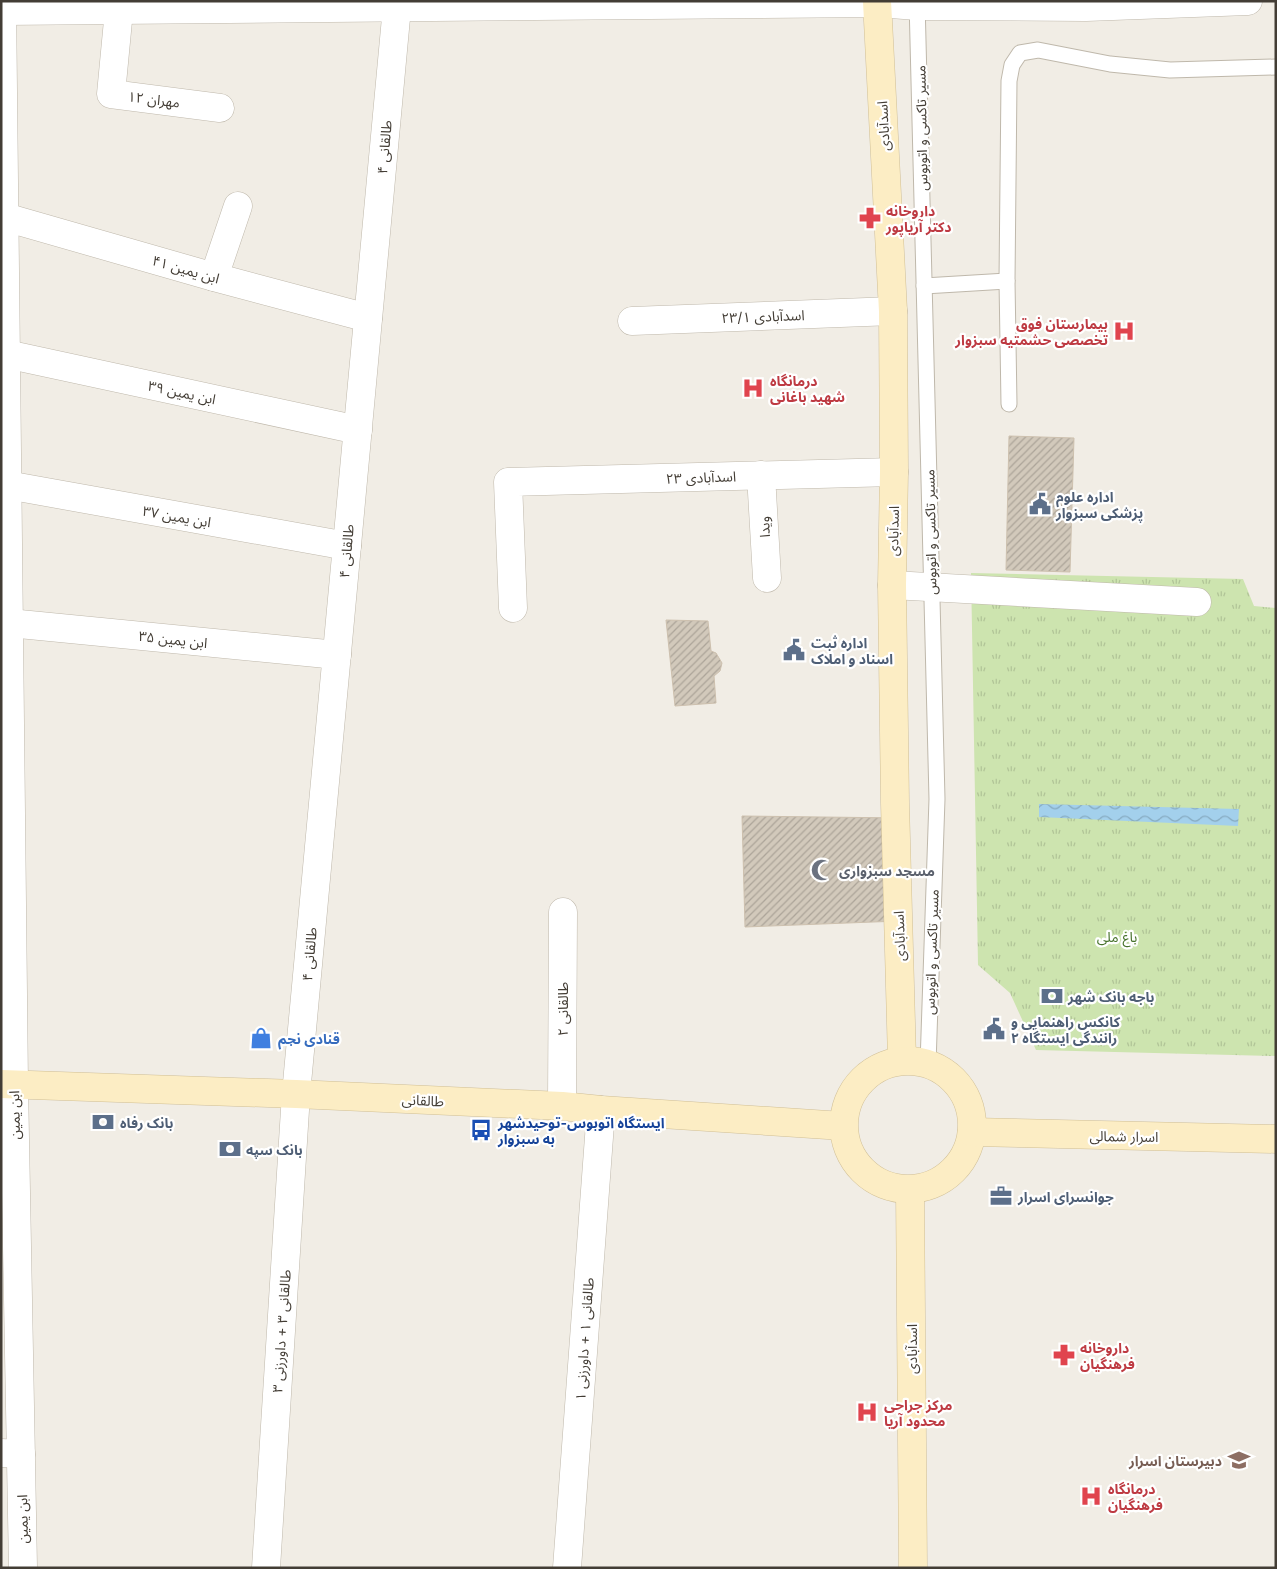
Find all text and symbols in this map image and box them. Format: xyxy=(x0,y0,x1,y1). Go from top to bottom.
street label: مسیر تاکسی و اتوبوس xyxy=(911,65,932,191)
street label: مهران ۱۲ xyxy=(127,87,181,112)
street label: اسدآبادی xyxy=(873,100,894,152)
street label: طالقانی ۴ xyxy=(373,119,396,175)
place label: داروخانه دکتر آریاپور xyxy=(885,202,952,236)
pharmacy icon: داروخانه دکتر آریاپور xyxy=(857,205,883,231)
street label: ابن یمین ۴۱ xyxy=(150,251,221,288)
street label: اسدآبادی ۲۳/۱ xyxy=(721,306,805,327)
place label: بیمارستان فوق تخصصی حشمتیه سبزوار xyxy=(954,315,1108,349)
hospital icon: بیمارستان فوق تخصصی حشمتیه سبزوار xyxy=(1111,318,1137,344)
place label: درمانگاه شهید باغانی xyxy=(770,372,845,405)
hospital icon: درمانگاه شهید باغانی xyxy=(740,375,766,401)
street label: ابن یمین ۳۹ xyxy=(146,377,217,408)
street label: اسدآبادی ۲۳ xyxy=(666,467,736,488)
street label: مسیر تاکسی و اتوبوس xyxy=(920,469,941,595)
place label: اداره علوم پزشکی سبزوار xyxy=(1055,488,1143,522)
public building icon: اداره علوم پزشکی سبزوار xyxy=(1027,491,1053,517)
street label: ابن یمین ۳۷ xyxy=(141,502,212,531)
street label: اسدآبادی xyxy=(884,506,903,556)
street label: ویدا xyxy=(755,516,774,538)
street label: طالقانی ۴ xyxy=(335,523,358,579)
street label: ابن یمین ۳۵ xyxy=(138,627,208,652)
place label: اداره ثبت اسناد و املاک xyxy=(811,634,893,667)
public building icon: اداره ثبت اسناد و املاک xyxy=(781,637,807,663)
mosque icon: مسجد سبزواری xyxy=(809,857,835,883)
place label: مسجد سبزواری xyxy=(839,862,935,880)
street label: مسیر تاکسی و اتوبوس xyxy=(920,889,943,1015)
street label: اسدآبادی xyxy=(890,911,909,961)
street label: طالقانی ۴ xyxy=(298,926,321,982)
park label: باغ ملی xyxy=(1097,928,1138,948)
street label: طالقانی ۲ xyxy=(554,982,572,1036)
bank icon: باجه بانک شهر xyxy=(1039,983,1065,1009)
place label: باجه بانک شهر xyxy=(1067,988,1154,1006)
place label: کانکس راهنمایی و رانندگی ایستگاه ۲ xyxy=(1011,1013,1121,1047)
public building icon: کانکس راهنمایی و رانندگی ایستگاه ۲ xyxy=(981,1016,1007,1042)
shop icon: قنادی نجم xyxy=(248,1025,274,1051)
place label: قنادی نجم xyxy=(278,1030,340,1050)
street label: ابن یمین xyxy=(5,1090,24,1140)
street label: طالقانی xyxy=(401,1090,445,1111)
bank icon: بانک رفاه xyxy=(90,1109,116,1135)
place label: بانک رفاه xyxy=(120,1114,173,1132)
place label: ایستگاه اتوبوس-توحیدشهر به سبزوار xyxy=(497,1114,665,1148)
bus stop icon: ایستگاه اتوبوس-توحیدشهر به سبزوار xyxy=(468,1117,494,1143)
street label: اسرار شمالی xyxy=(1089,1127,1159,1146)
bank icon: بانک سپه xyxy=(217,1136,243,1162)
place label: بانک سپه xyxy=(246,1141,303,1159)
office icon: جوانسرای اسرار xyxy=(988,1183,1014,1209)
place label: جوانسرای اسرار xyxy=(1017,1188,1114,1206)
street label: طالقانی ۳ + داورزنی ۳ xyxy=(268,1269,295,1393)
street label: طالقانی ۱ + داورزنی ۱ xyxy=(571,1277,598,1401)
street label: اسدآبادی xyxy=(903,1324,921,1374)
place label: داروخانه فرهنگیان xyxy=(1080,1339,1135,1373)
pharmacy icon: داروخانه فرهنگیان xyxy=(1051,1342,1077,1368)
place label: مرکز جراحی محدود آریا xyxy=(884,1396,952,1430)
hospital icon: مرکز جراحی محدود آریا xyxy=(854,1399,880,1425)
school or university icon: دبیرستان اسرار xyxy=(1226,1447,1252,1473)
place label: دبیرستان اسرار xyxy=(1128,1452,1222,1470)
place label: درمانگاه فرهنگیان xyxy=(1108,1480,1163,1514)
hospital icon: درمانگاه فرهنگیان xyxy=(1078,1483,1104,1509)
street label: ابن یمین xyxy=(13,1494,32,1544)

